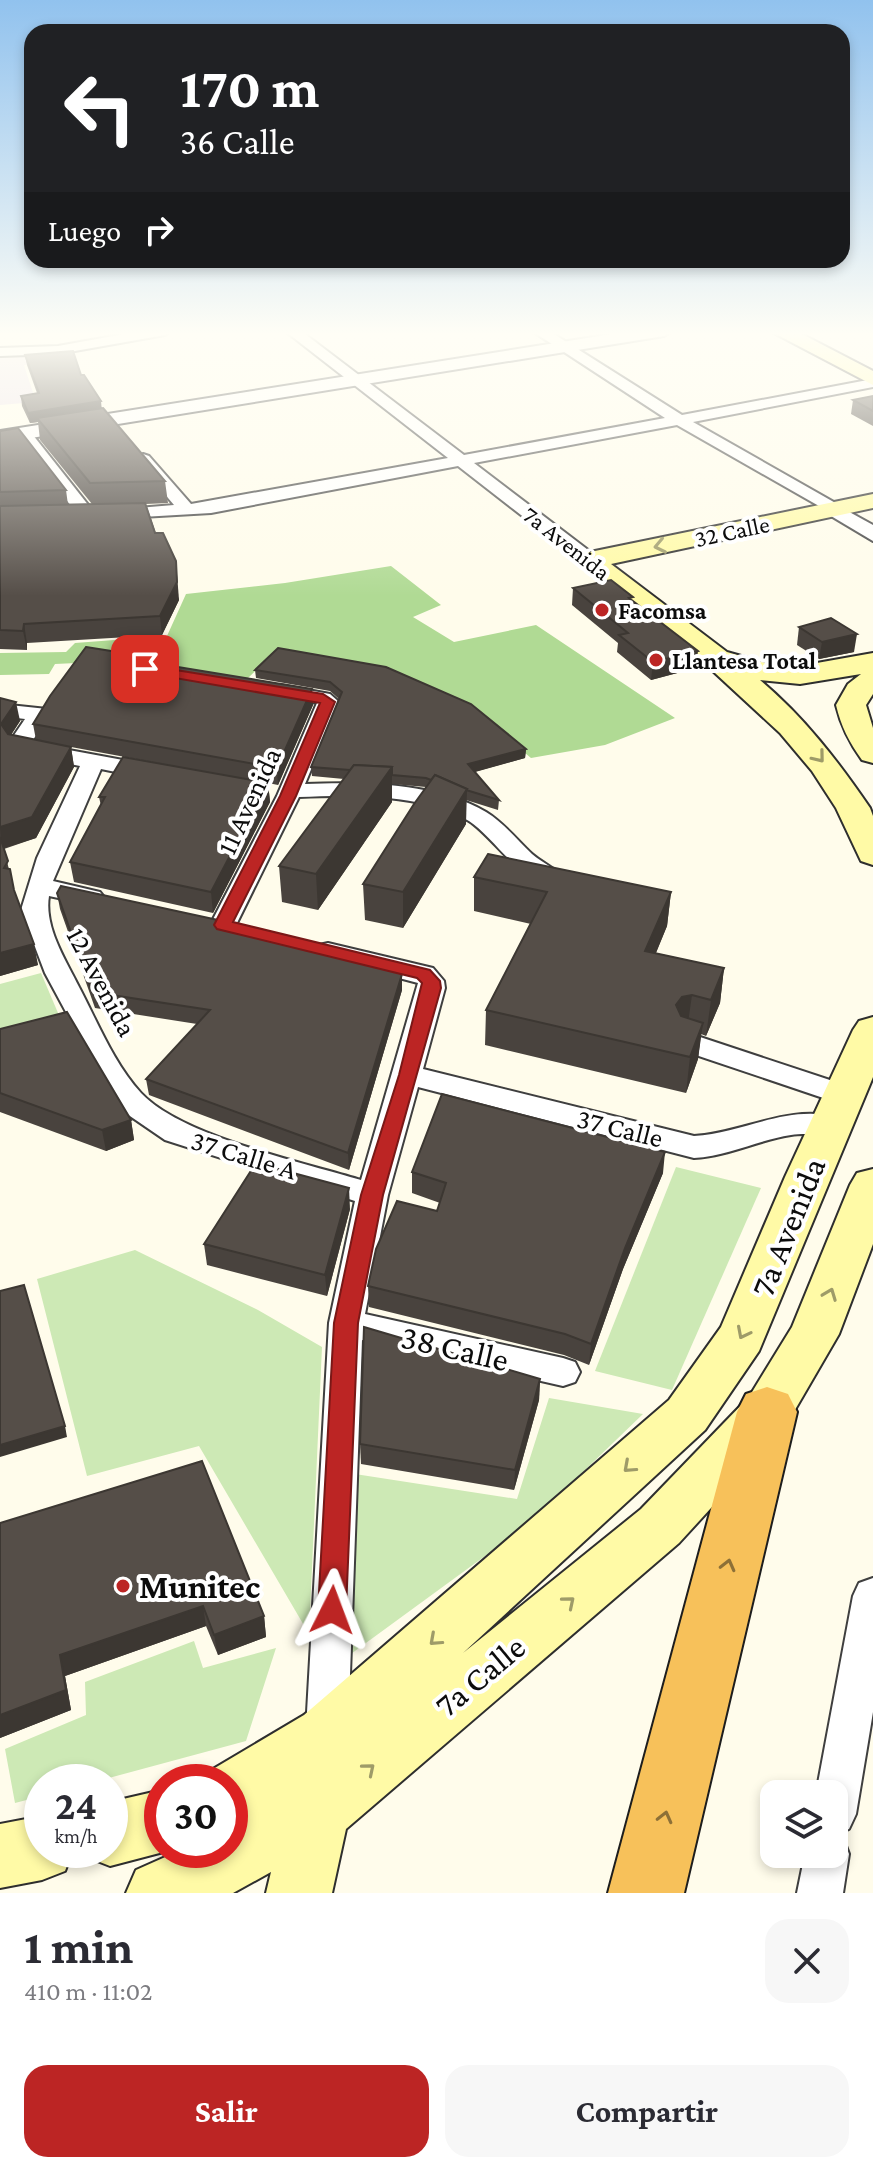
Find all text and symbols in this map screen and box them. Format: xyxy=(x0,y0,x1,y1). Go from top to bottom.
icon: left xyxy=(48,56,152,160)
text: 170 m xyxy=(180,57,319,119)
text: 36 Calle xyxy=(180,122,295,162)
icon: right xyxy=(137,208,181,252)
text: Luego xyxy=(48,214,121,247)
street label: 7a Avenida xyxy=(518,501,616,585)
street label: 32 Calle xyxy=(692,510,772,552)
one-way arrow xyxy=(653,537,667,554)
place label: Facomsa xyxy=(618,597,707,624)
marker: Facomsa xyxy=(593,601,611,619)
pin xyxy=(111,635,179,703)
icon: arrive xyxy=(123,647,167,691)
place label: Llantesa Total xyxy=(672,647,816,674)
marker: Llantesa Total xyxy=(647,651,665,669)
street label: 11 Avenida xyxy=(211,743,287,859)
one-way arrow xyxy=(809,748,824,762)
street label: 12 Avenida xyxy=(61,923,143,1042)
street label: 37 Calle xyxy=(574,1102,666,1154)
street label: 37 Calle A xyxy=(187,1124,301,1186)
street label: 7a Avenida xyxy=(743,1152,833,1302)
one-way arrow xyxy=(820,1288,837,1302)
street label: 38 Calle xyxy=(398,1318,512,1378)
one-way arrow xyxy=(737,1325,752,1339)
one-way arrow xyxy=(624,1457,639,1472)
one-way arrow xyxy=(719,1559,736,1573)
place label: Munitec xyxy=(139,1568,260,1605)
position arrow xyxy=(290,1568,374,1652)
marker: Munitec xyxy=(114,1577,132,1595)
one-way arrow xyxy=(560,1597,574,1612)
street label: 7a Calle xyxy=(428,1628,532,1724)
one-way arrow xyxy=(430,1630,445,1645)
speed limit sign: 30 xyxy=(144,1764,248,1868)
one-way arrow xyxy=(360,1764,375,1779)
map controls xyxy=(760,1780,848,1868)
button: layers xyxy=(760,1780,848,1868)
text: 24 xyxy=(55,1783,97,1828)
one-way arrow xyxy=(655,1811,672,1825)
text: km/h xyxy=(54,1825,98,1847)
button: close xyxy=(765,1919,849,2003)
text: 1 min xyxy=(24,1920,133,1973)
text: 410 m · 11:02 xyxy=(24,1977,152,2006)
button: Salir xyxy=(24,2065,429,2157)
button: Compartir xyxy=(445,2065,849,2157)

